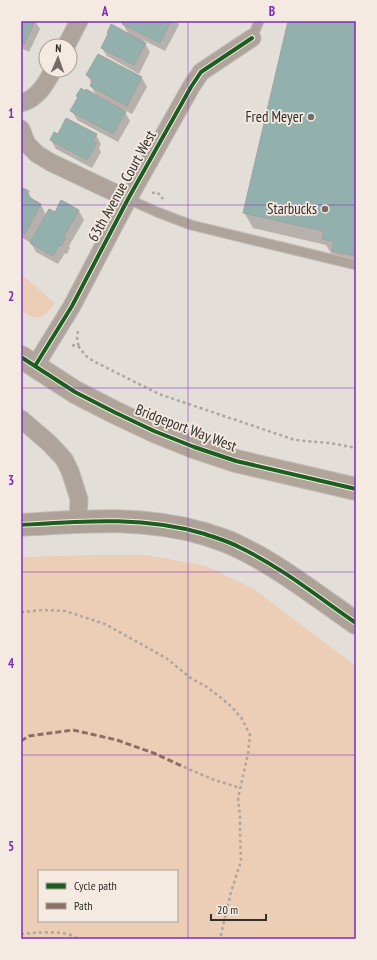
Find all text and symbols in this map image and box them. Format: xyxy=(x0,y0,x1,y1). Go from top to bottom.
text: A xyxy=(101,3,109,20)
text: B xyxy=(269,3,275,20)
north arrow xyxy=(38,38,78,78)
text: N xyxy=(55,41,62,55)
text: 1 xyxy=(8,105,14,122)
place label: Fred Meyer xyxy=(245,107,304,126)
marker: Fred Meyer xyxy=(306,112,316,122)
street label: 63th Avenue Court West xyxy=(83,127,160,245)
place label: Starbucks xyxy=(267,199,317,218)
marker: Starbucks xyxy=(320,204,330,214)
text: 2 xyxy=(8,288,14,305)
street label: Bridgeport Way West xyxy=(133,400,239,456)
text: 3 xyxy=(8,472,14,489)
text: 4 xyxy=(8,655,15,672)
text: 5 xyxy=(8,838,14,855)
legend xyxy=(38,870,178,922)
text: Cycle path xyxy=(74,878,117,893)
scale bar xyxy=(211,896,266,922)
text: Path xyxy=(74,898,92,913)
text: 20 m xyxy=(217,902,238,917)

